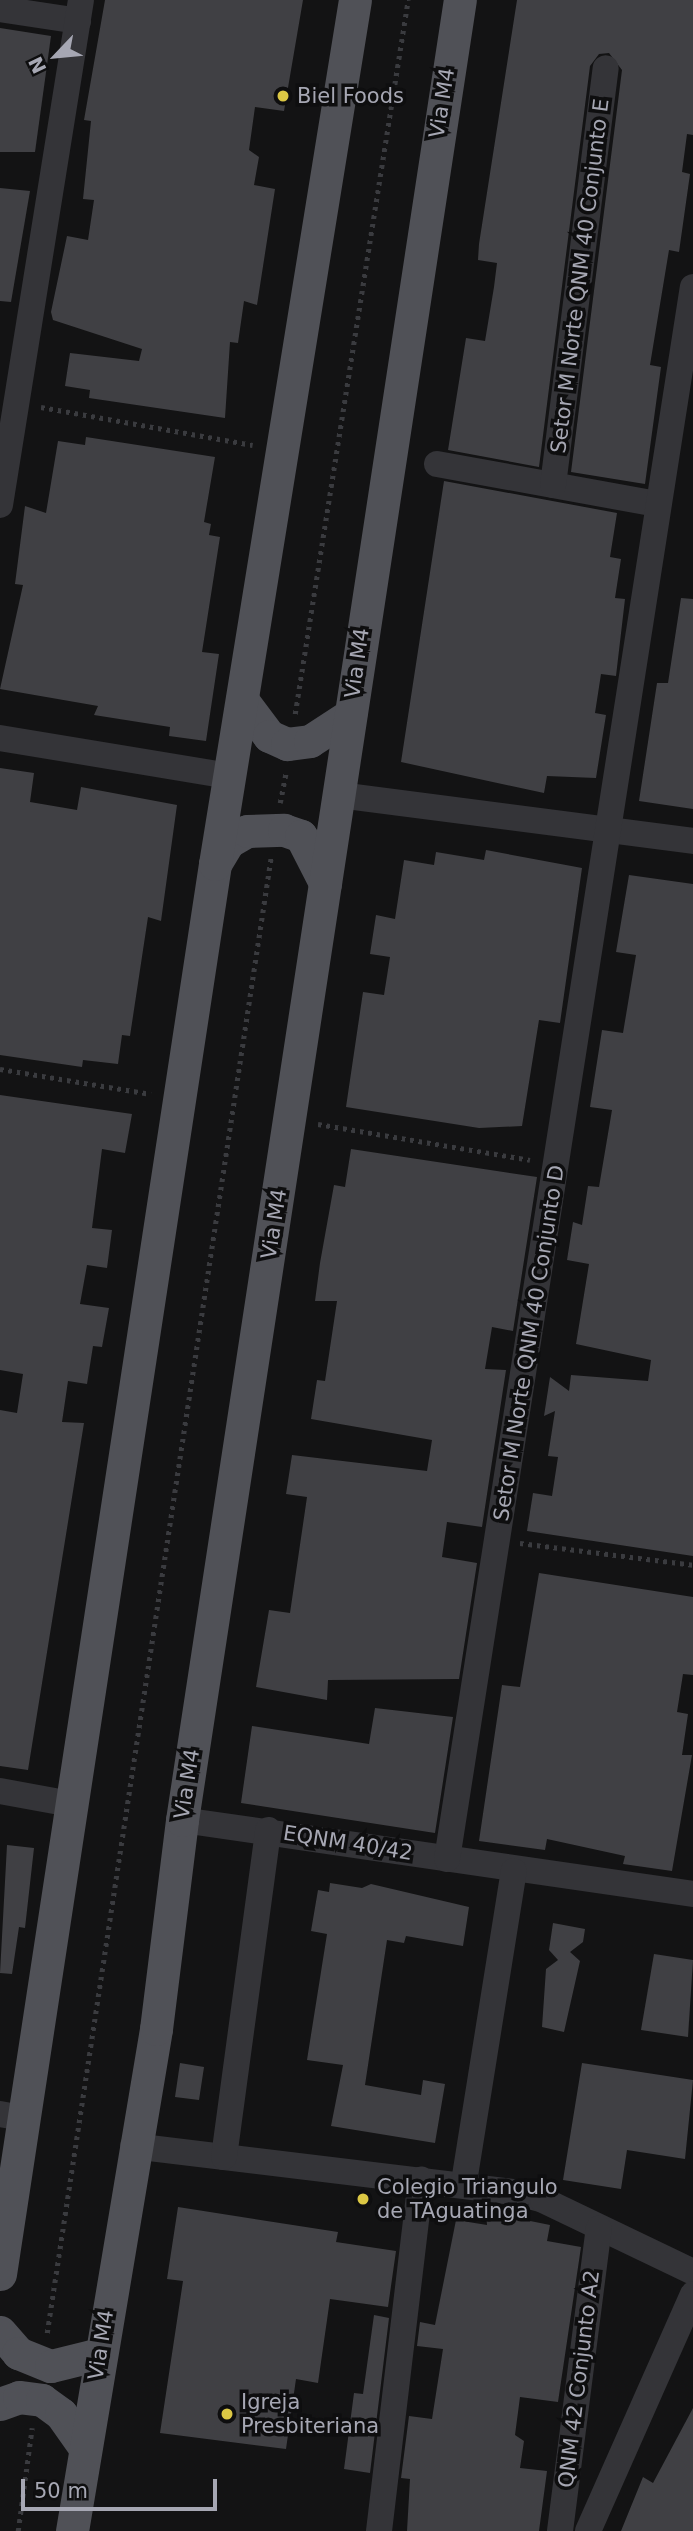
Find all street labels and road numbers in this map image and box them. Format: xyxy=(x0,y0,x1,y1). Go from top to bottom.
street label: Via M4 xyxy=(424,66,460,140)
street label: Setor M Norte QNM 40 Conjunto E xyxy=(546,97,614,455)
street label: Via M4 xyxy=(340,626,374,700)
street label: Setor M Norte QNM 40 Conjunto D xyxy=(488,1163,570,1523)
street label: Via M4 xyxy=(256,1187,292,1261)
street label: Via M4 xyxy=(169,1747,205,1821)
street label: EQNM 40/42 xyxy=(281,1820,415,1866)
street label: QNM 42 Conjunto A2 xyxy=(553,2269,605,2489)
street label: Via M4 xyxy=(83,2308,119,2382)

